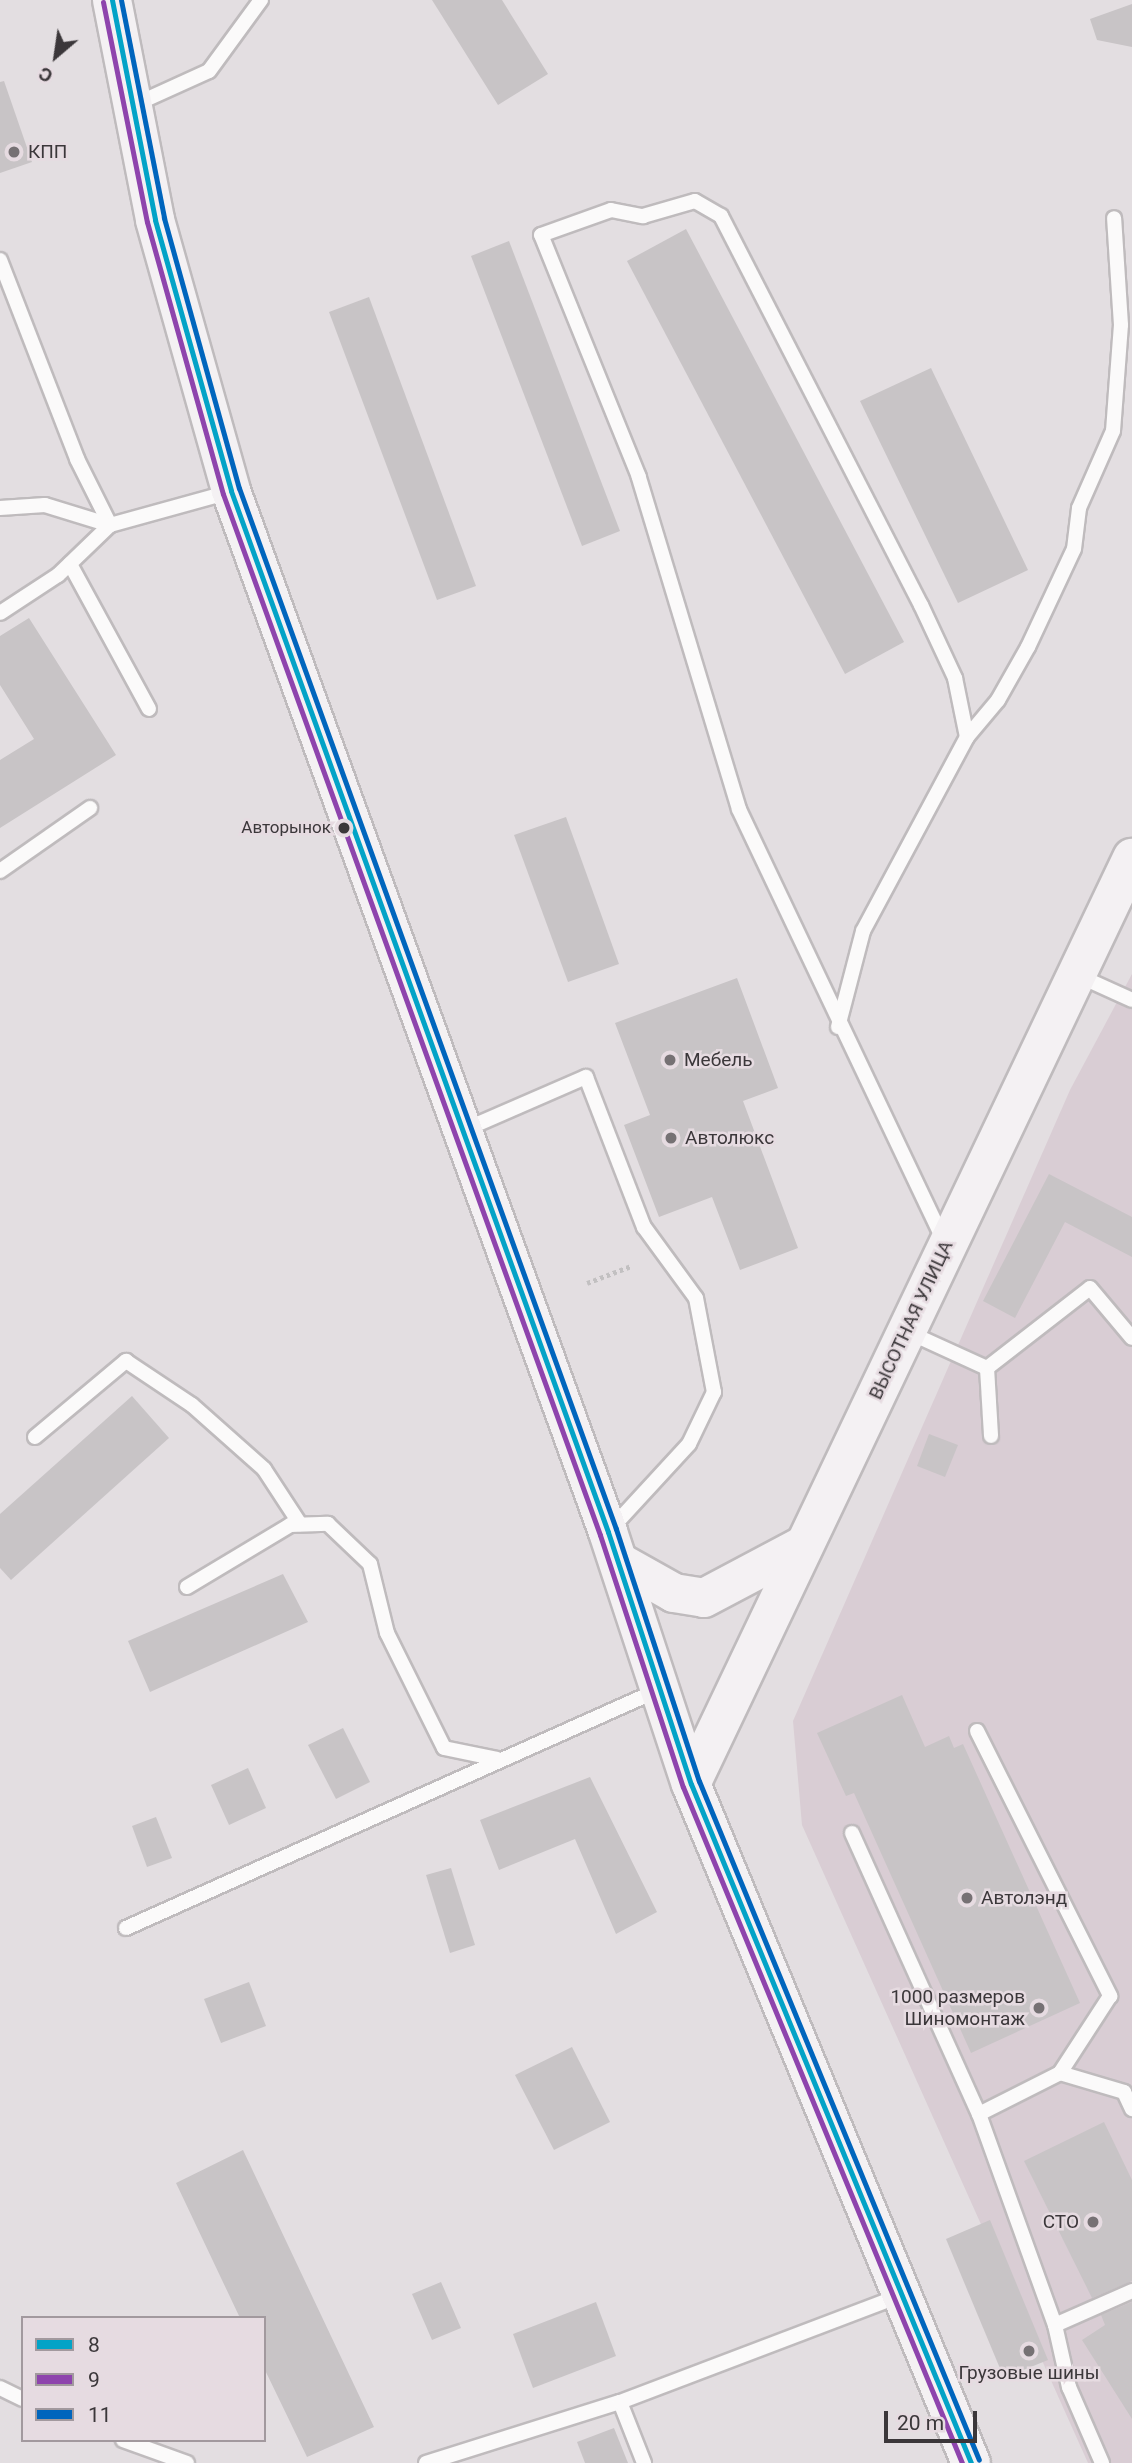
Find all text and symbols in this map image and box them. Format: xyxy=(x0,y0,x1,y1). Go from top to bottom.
north arrow xyxy=(21,21,91,91)
text: С xyxy=(35,62,57,88)
place label: КПП xyxy=(28,141,67,163)
marker: КПП xyxy=(6,144,22,160)
place label: Авторынок xyxy=(241,818,331,838)
marker: Авторынок xyxy=(337,821,351,835)
place label: Мебель xyxy=(684,1049,753,1071)
marker: Мебель xyxy=(662,1052,678,1068)
place label: Автолюкс xyxy=(685,1127,774,1149)
marker: Автолюкс xyxy=(663,1130,679,1146)
street label: ВЫСОТНАЯ УЛИЦА xyxy=(864,1237,958,1403)
place label: Автолэнд xyxy=(981,1887,1067,1909)
marker: Автолэнд xyxy=(959,1890,975,1906)
place label: 1000 размеров Шиномонтаж xyxy=(890,1986,1025,2030)
marker: 1000 размеров Шиномонтаж xyxy=(1031,2000,1047,2016)
place label: СТО xyxy=(1043,2211,1079,2233)
marker: СТО xyxy=(1085,2214,1101,2230)
legend xyxy=(21,2316,266,2442)
text: 8 xyxy=(88,2333,100,2357)
marker: Грузовые шины xyxy=(1021,2343,1037,2359)
place label: Грузовые шины xyxy=(958,2362,1100,2384)
text: 9 xyxy=(88,2368,100,2392)
scale bar xyxy=(887,2396,980,2440)
text: 11 xyxy=(88,2403,112,2427)
text: 20 m xyxy=(897,2411,944,2435)

